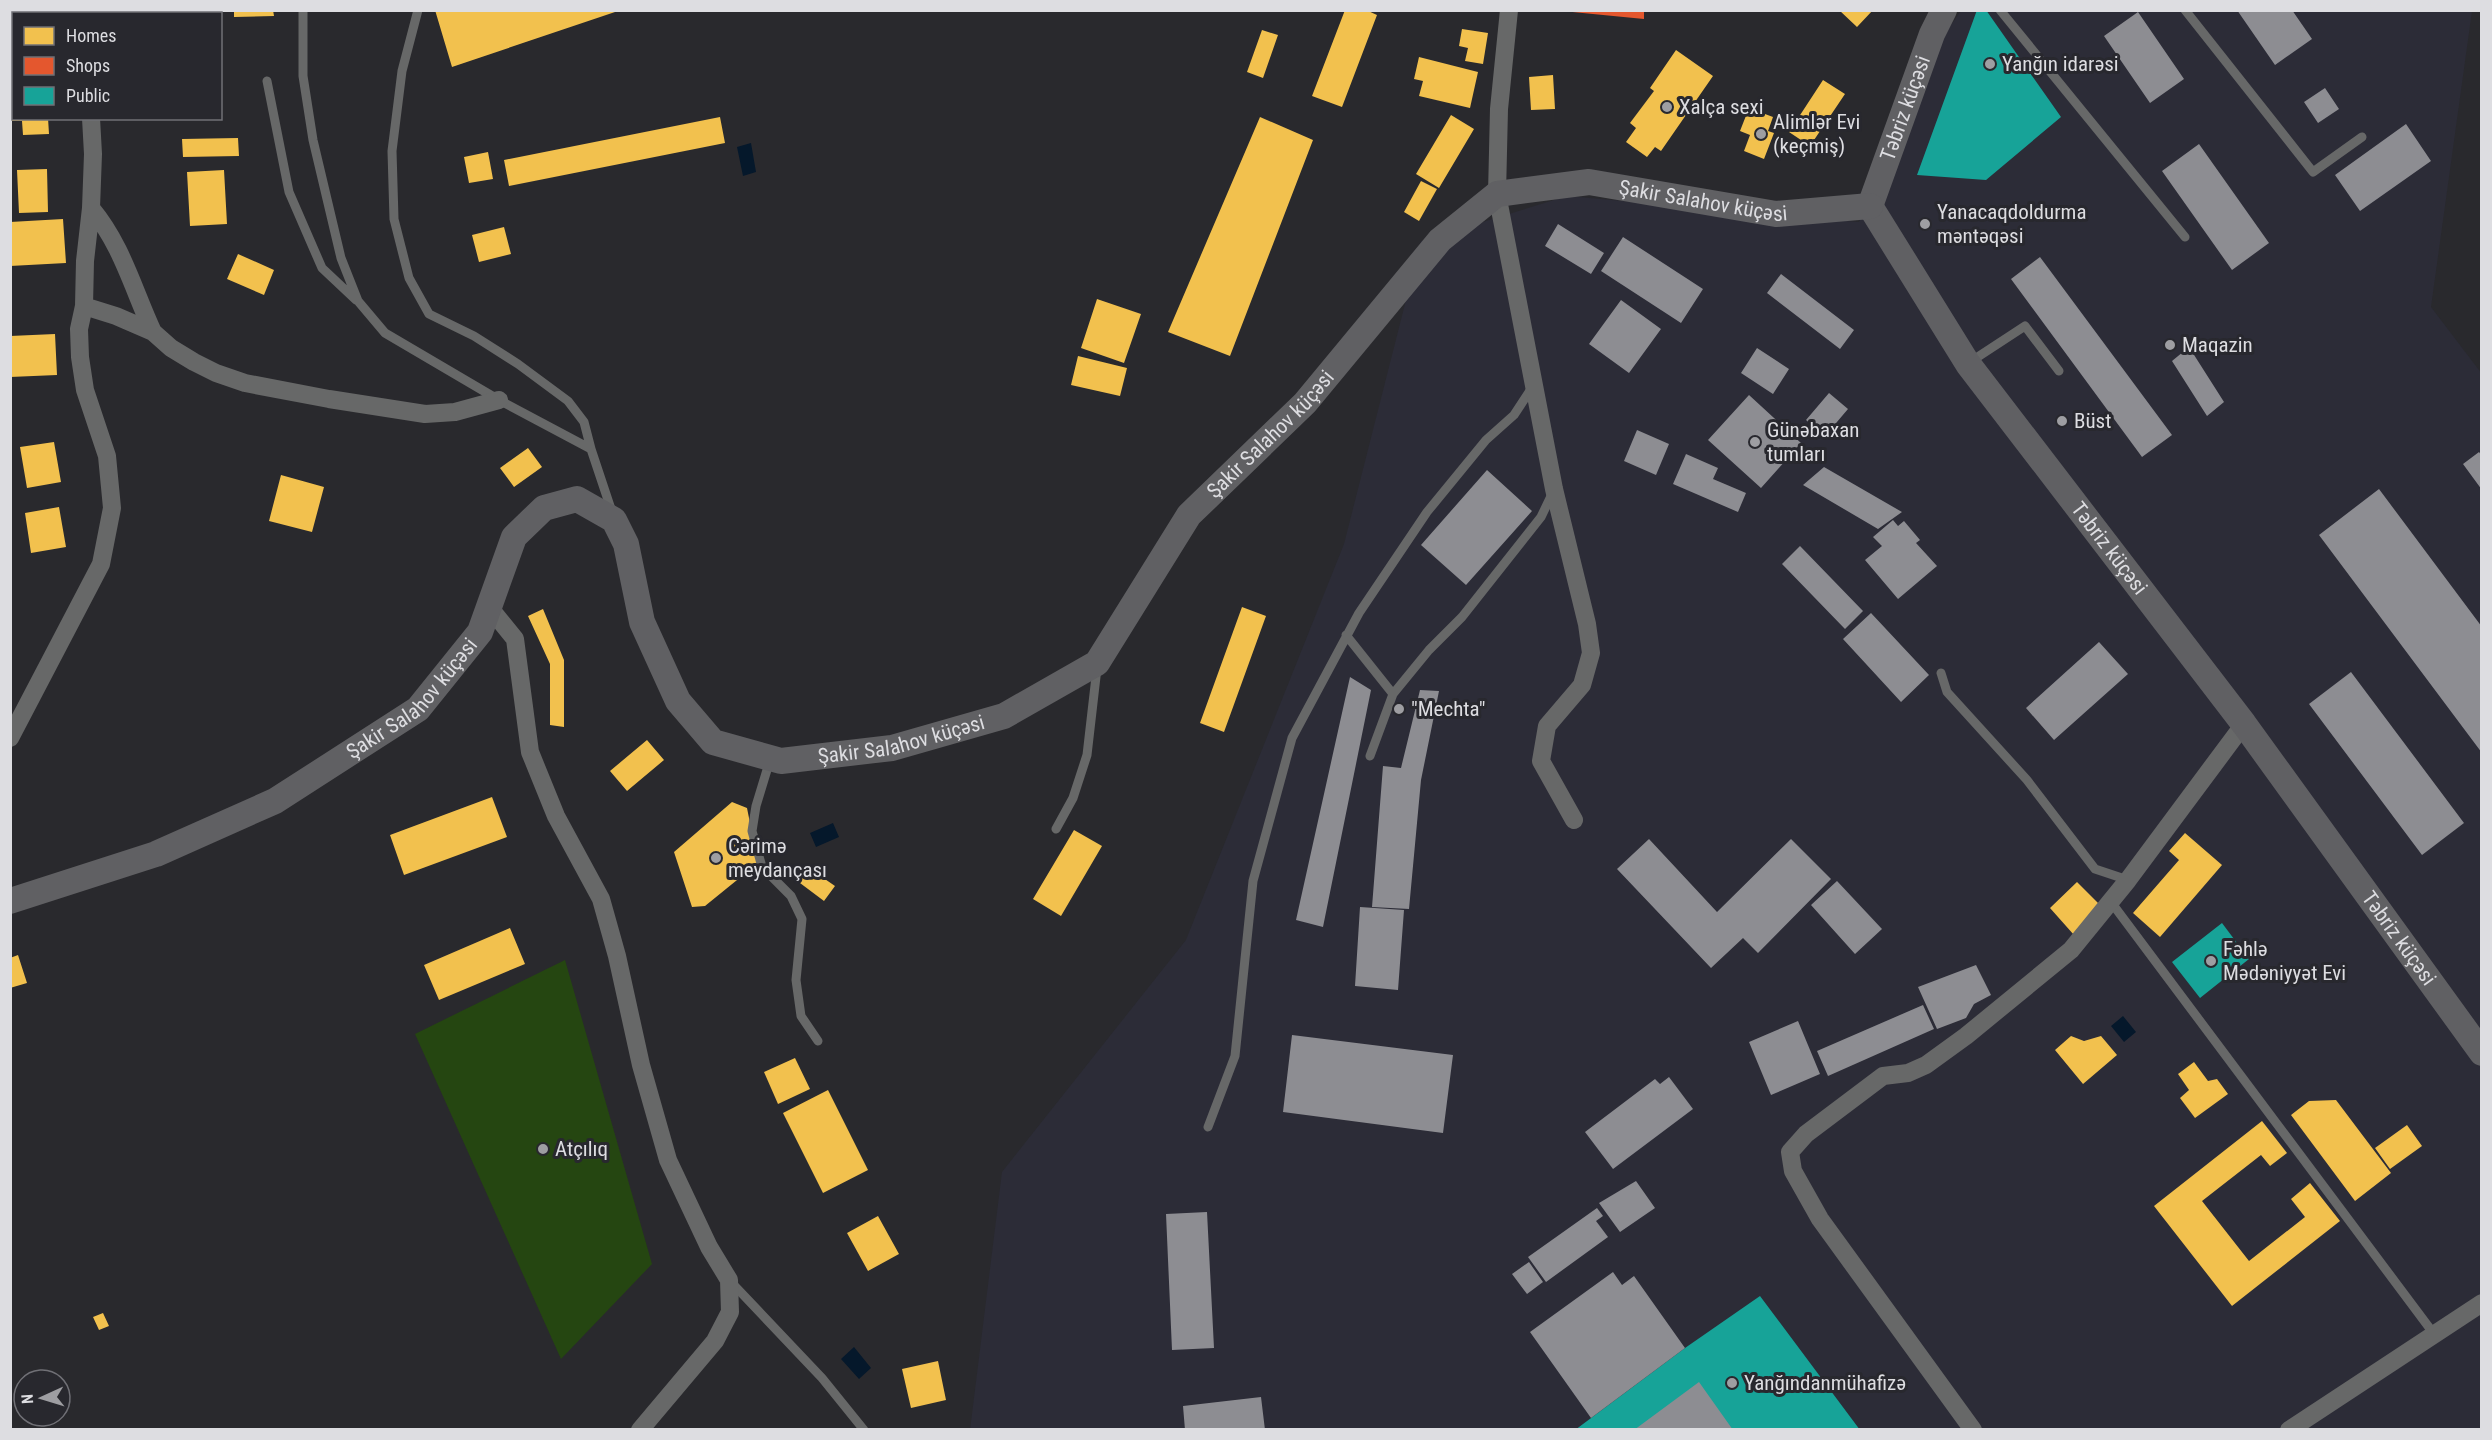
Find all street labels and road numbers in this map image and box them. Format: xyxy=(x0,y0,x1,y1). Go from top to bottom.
street label: Təbriz küçəsi xyxy=(1875,52,1935,164)
street label: Şakir Salahov küçəsi xyxy=(1617,175,1788,226)
street label: Şakir Salahov küçəsi xyxy=(1202,366,1339,503)
street label: Təbriz küçəsi xyxy=(2066,497,2152,599)
street label: Şakir Salahov küçəsi xyxy=(342,633,482,764)
street label: Şakir Salahov küçəsi xyxy=(817,710,987,769)
street label: Təbriz küçəsi xyxy=(2357,887,2441,990)

